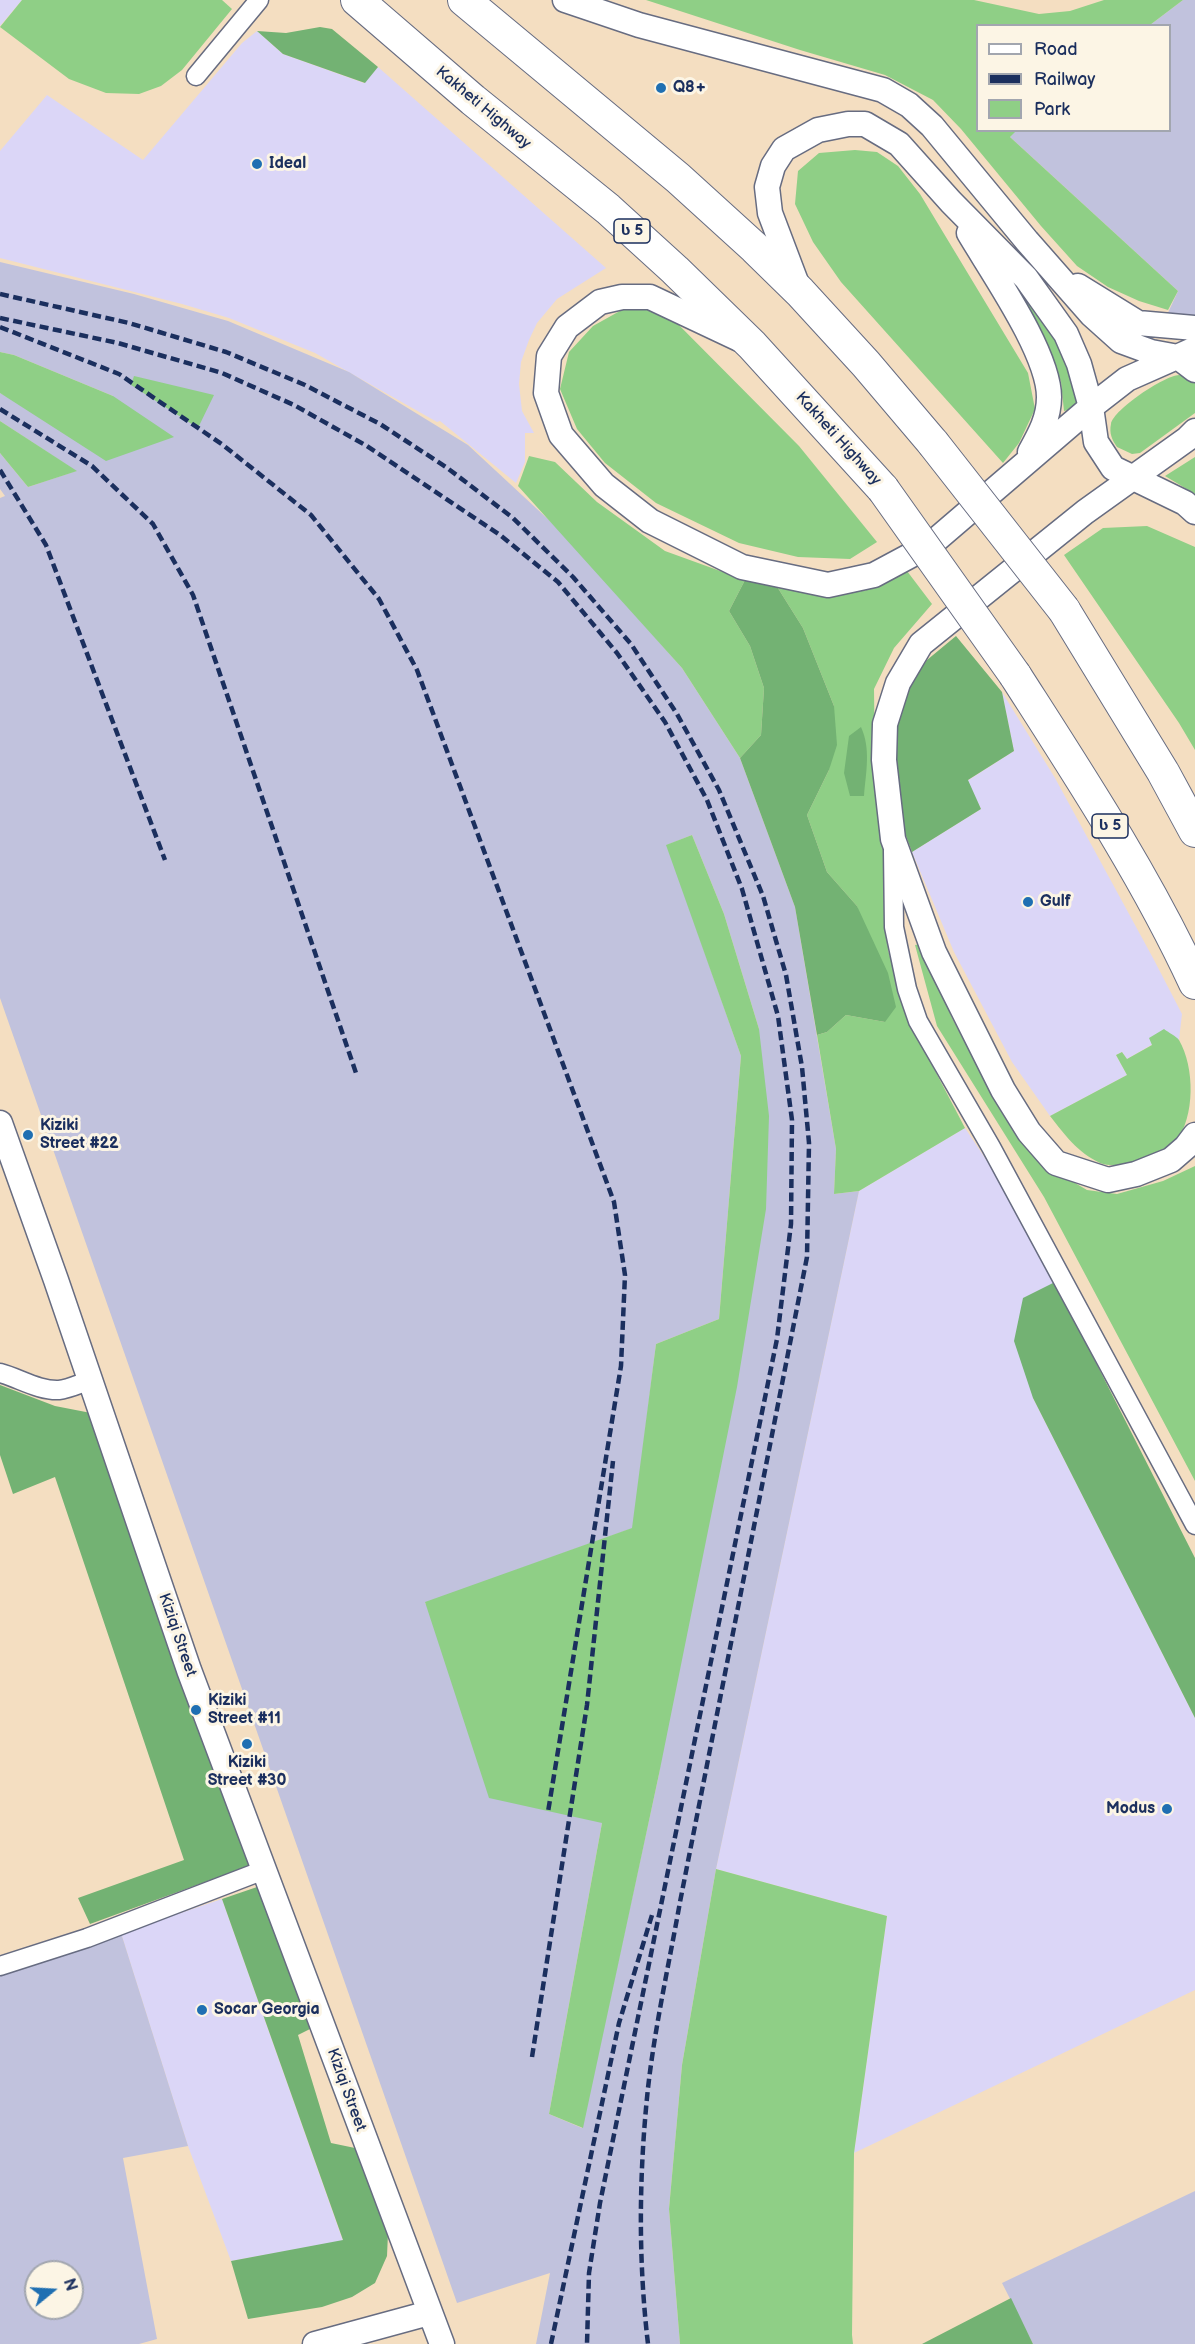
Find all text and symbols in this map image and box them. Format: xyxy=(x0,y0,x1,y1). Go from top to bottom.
legend xyxy=(976,24,1171,132)
text: Road xyxy=(1034,39,1078,60)
street label: Kakheti Highway xyxy=(431,63,535,153)
text: Railway xyxy=(1034,69,1096,90)
place label: Q8+ xyxy=(673,78,707,98)
marker: Q8+ xyxy=(654,81,668,95)
text: Park xyxy=(1034,99,1070,120)
place label: Ideal xyxy=(269,154,306,174)
marker: Ideal xyxy=(250,157,264,171)
road number: ს 5 xyxy=(614,219,650,243)
street label: Kakheti Highway xyxy=(791,388,885,490)
road number: ს 5 xyxy=(1092,814,1128,838)
place label: Gulf xyxy=(1040,892,1071,912)
marker: Gulf xyxy=(1021,895,1035,909)
place label: Kiziki Street #22 xyxy=(40,1116,119,1154)
marker: Kiziki Street #22 xyxy=(21,1128,35,1142)
street label: Kiziqi Street xyxy=(154,1591,200,1679)
place label: Kiziki Street #11 xyxy=(208,1691,281,1729)
marker: Kiziki Street #11 xyxy=(189,1703,203,1717)
marker: Kiziki Street #30 xyxy=(240,1737,254,1751)
place label: Kiziki Street #30 xyxy=(208,1753,286,1791)
place label: Modus xyxy=(1106,1799,1155,1819)
marker: Modus xyxy=(1160,1802,1174,1816)
place label: Socar Georgia xyxy=(214,2000,320,2020)
marker: Socar Georgia xyxy=(195,2003,209,2017)
street label: Kiziqi Street xyxy=(322,2046,370,2134)
north arrow xyxy=(24,2260,84,2320)
text: N xyxy=(59,2276,81,2294)

